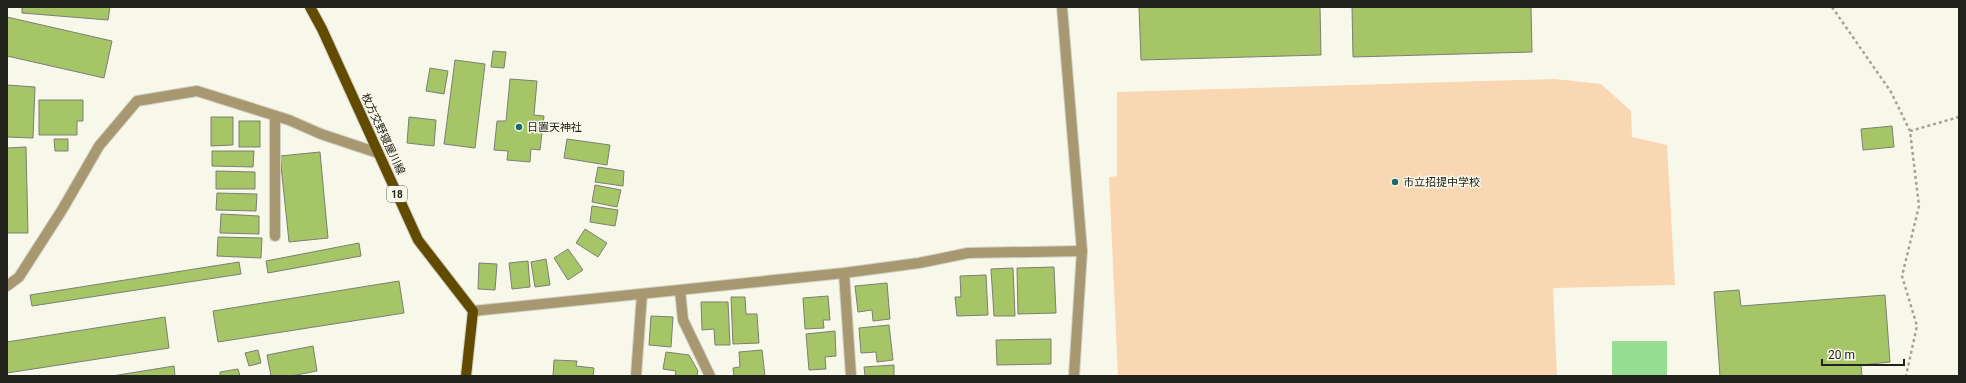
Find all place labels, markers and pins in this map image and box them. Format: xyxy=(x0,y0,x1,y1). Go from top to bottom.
place label: 日置天神社 xyxy=(527,121,582,134)
marker: 日置天神社 xyxy=(514,122,524,132)
place label: 市立招提中学校 xyxy=(1403,176,1480,189)
marker: 市立招提中学校 xyxy=(1390,177,1400,187)

